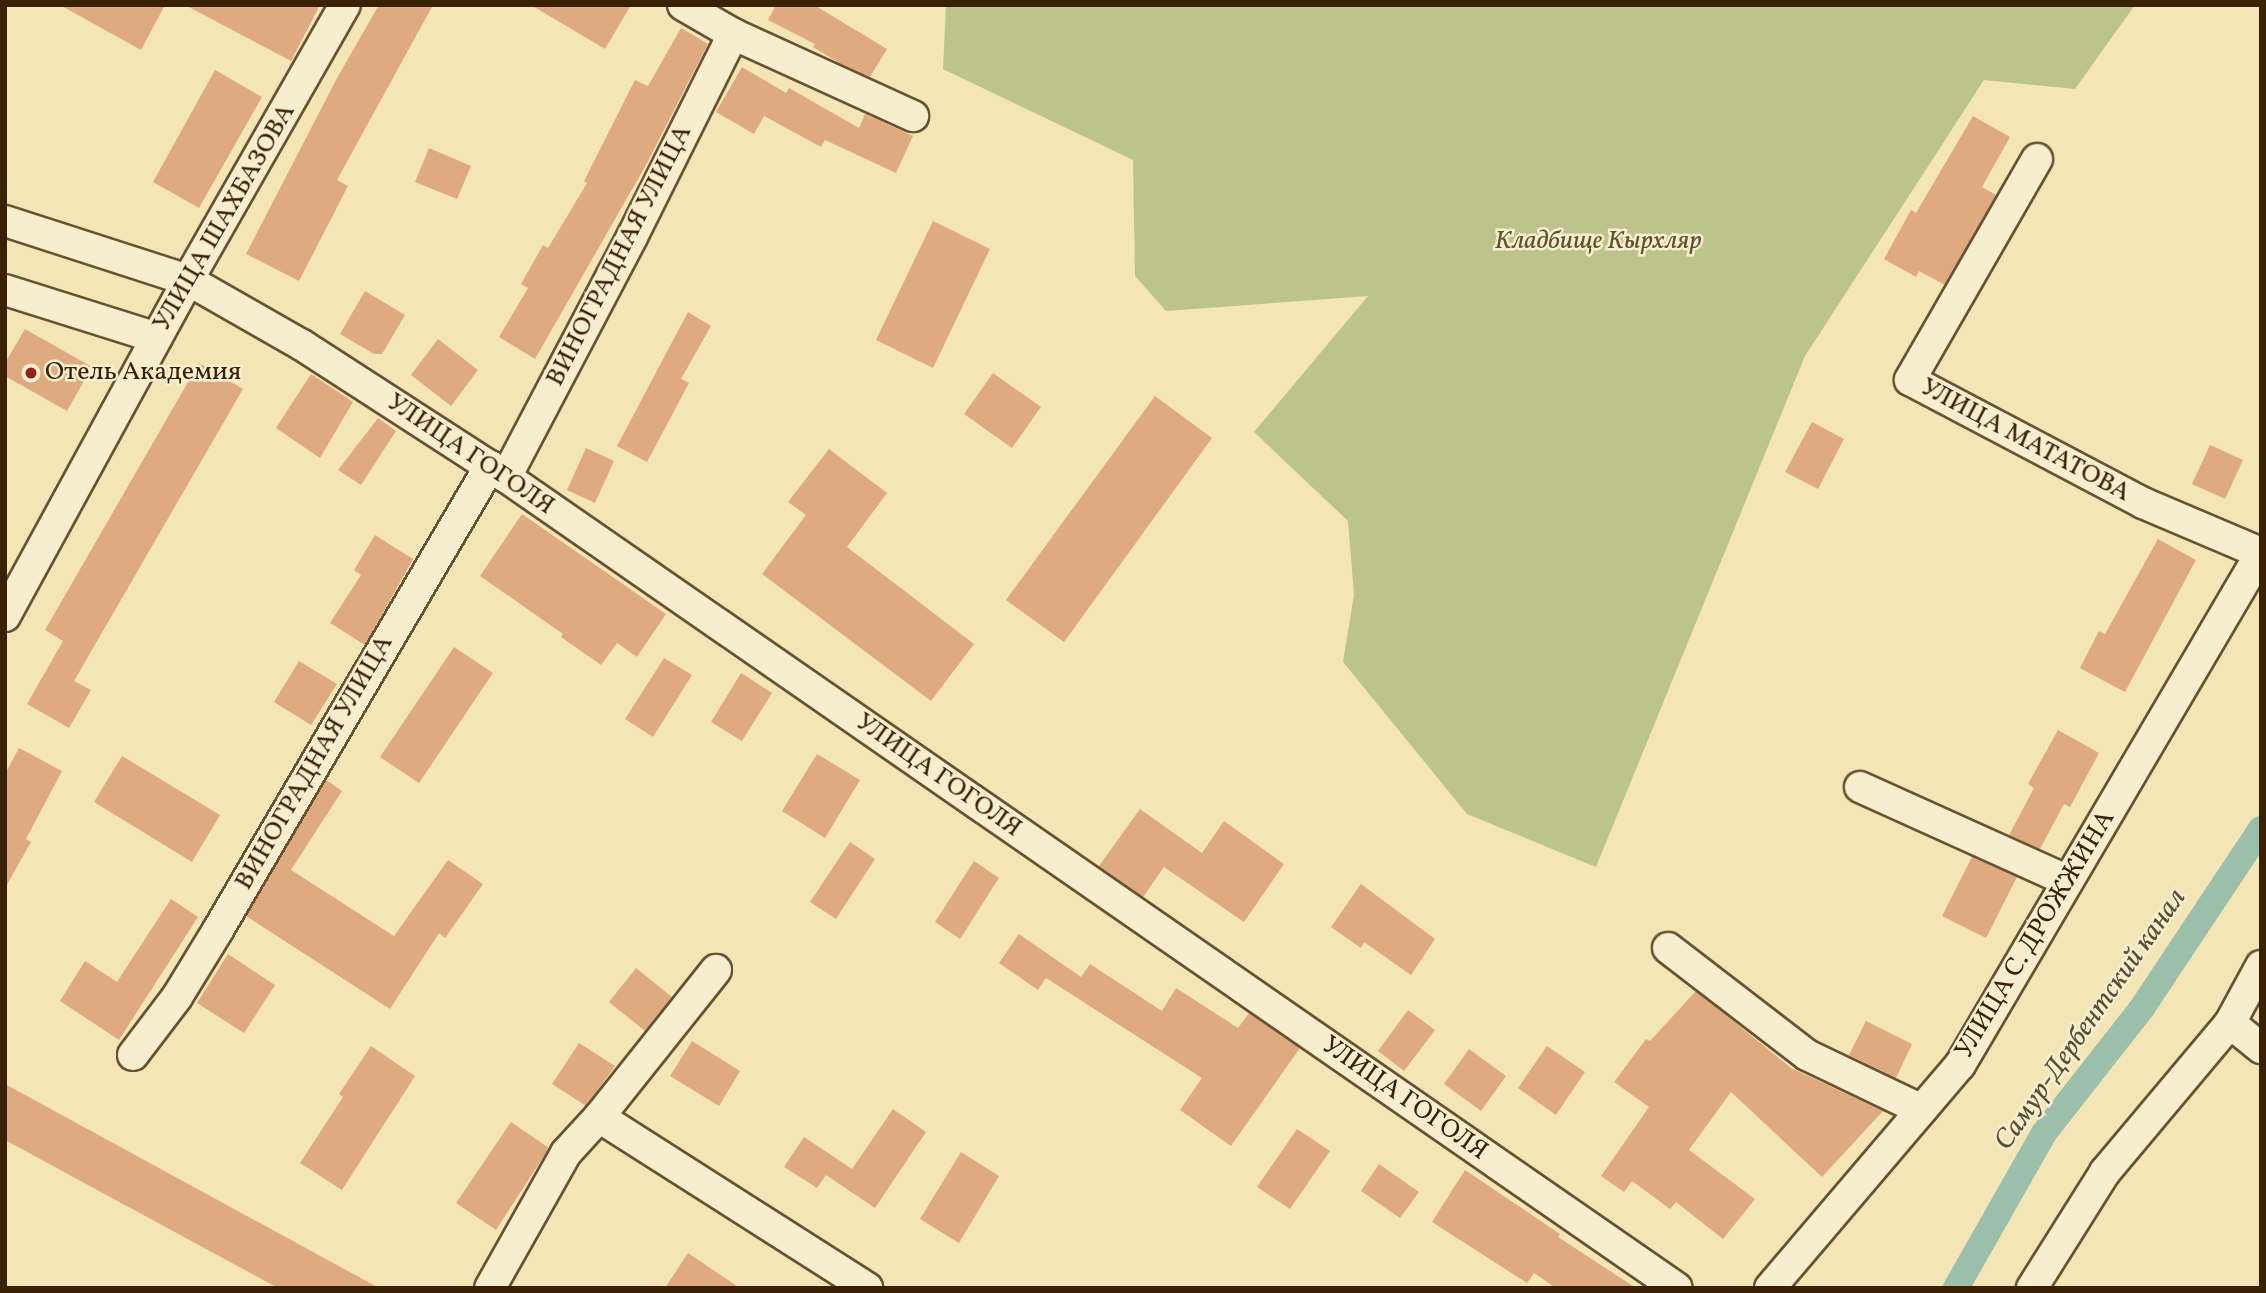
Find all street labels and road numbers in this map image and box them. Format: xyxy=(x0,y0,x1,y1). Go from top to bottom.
street label: УЛИЦА ШАХБАЗОВА xyxy=(147,99,303,337)
street label: ВИНОГРАДНАЯ УЛИЦА xyxy=(541,120,699,392)
street label: УЛИЦА МАТАТОВА xyxy=(1915,372,2135,510)
street label: УЛИЦА ГОГОЛЯ xyxy=(380,387,560,523)
street label: ВИНОГРАДНАЯ УЛИЦА xyxy=(229,630,401,896)
street label: УЛИЦА ГОГОЛЯ xyxy=(849,707,1027,845)
street label: УЛИЦА С. ДРОЖЖИНА xyxy=(1949,805,2123,1065)
street label: УЛИЦА ГОГОЛЯ xyxy=(1315,1030,1493,1168)

